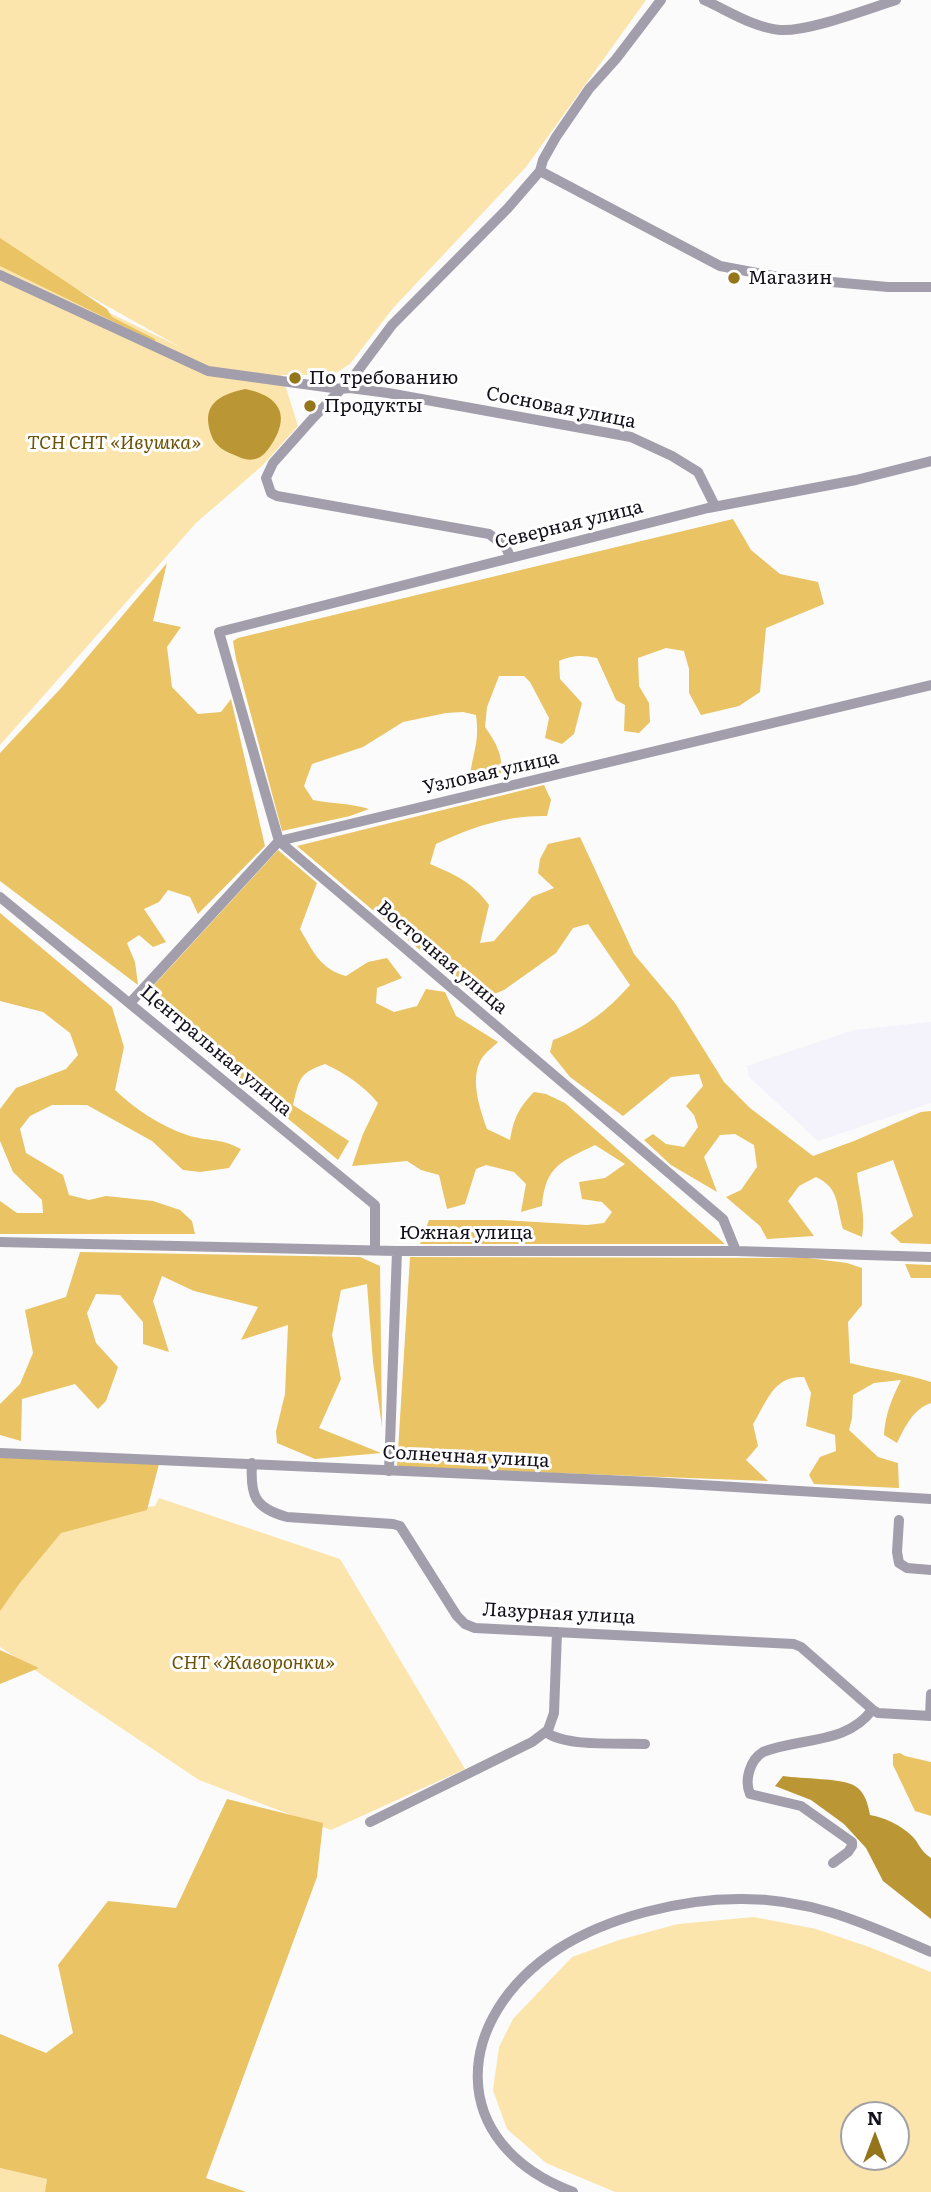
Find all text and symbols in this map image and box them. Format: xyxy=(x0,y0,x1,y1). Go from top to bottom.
place label: Магазин xyxy=(748,267,832,289)
marker: Магазин xyxy=(726,270,742,286)
place label: По требованию xyxy=(309,367,458,389)
marker: По требованию xyxy=(287,370,303,386)
street label: Сосновая улица xyxy=(484,382,638,434)
place label: Продукты xyxy=(324,395,423,417)
marker: Продукты xyxy=(302,398,318,414)
park label: ТСН СНТ «Ивушка» xyxy=(27,432,201,454)
street label: Северная улица xyxy=(493,496,645,554)
street label: Узловая улица xyxy=(421,746,561,800)
street label: Восточная улица xyxy=(372,897,512,1019)
street label: Центральная улица xyxy=(135,981,297,1121)
street label: Южная улица xyxy=(399,1222,533,1244)
street label: Солнечная улица xyxy=(382,1441,550,1473)
street label: Лазурная улица xyxy=(482,1599,636,1629)
park label: СНТ «Жаворонки» xyxy=(171,1652,335,1674)
north arrow xyxy=(840,2101,910,2171)
text: N xyxy=(867,2103,883,2131)

